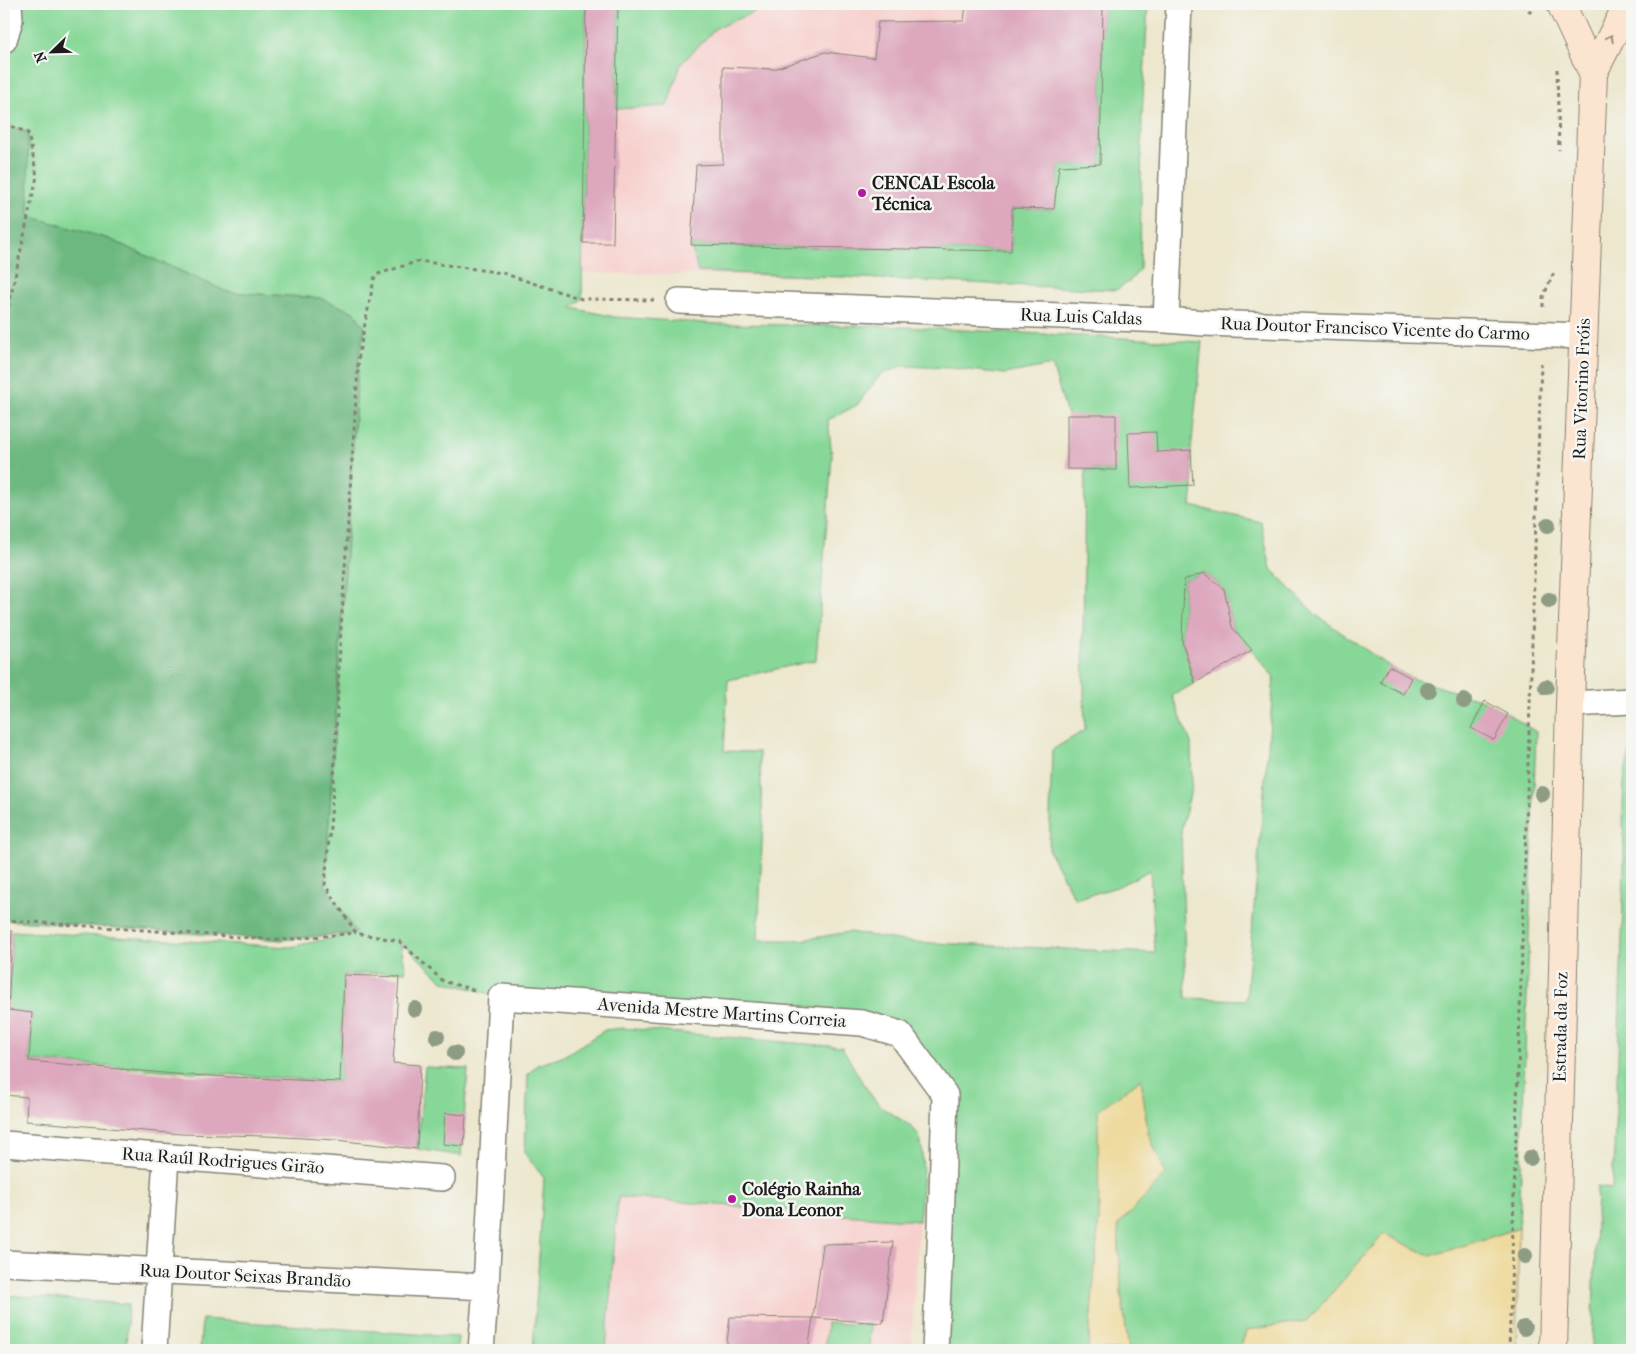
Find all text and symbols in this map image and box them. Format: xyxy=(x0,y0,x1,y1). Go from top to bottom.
north arrow xyxy=(28,28,78,78)
one-way arrow xyxy=(1604,34,1614,43)
text: N xyxy=(30,48,50,65)
place label: CENCAL Escola Técnica xyxy=(871,173,996,215)
marker: CENCAL Escola Técnica xyxy=(856,187,868,199)
street label: Rua Luis Caldas xyxy=(1020,304,1143,330)
street label: Rua Doutor Francisco Vicente do Carmo xyxy=(1220,313,1530,345)
street label: Rua Vitorino Fróis xyxy=(1569,317,1595,460)
street label: Estrada da Foz xyxy=(1550,971,1572,1082)
street label: Avenida Mestre Martins Correia xyxy=(596,994,848,1032)
street label: Rua Raúl Rodrigues Girão xyxy=(121,1143,325,1179)
place label: Colégio Rainha Dona Leonor xyxy=(742,1179,861,1221)
marker: Colégio Rainha Dona Leonor xyxy=(726,1193,738,1205)
street label: Rua Doutor Seixas Brandão xyxy=(139,1260,351,1292)

